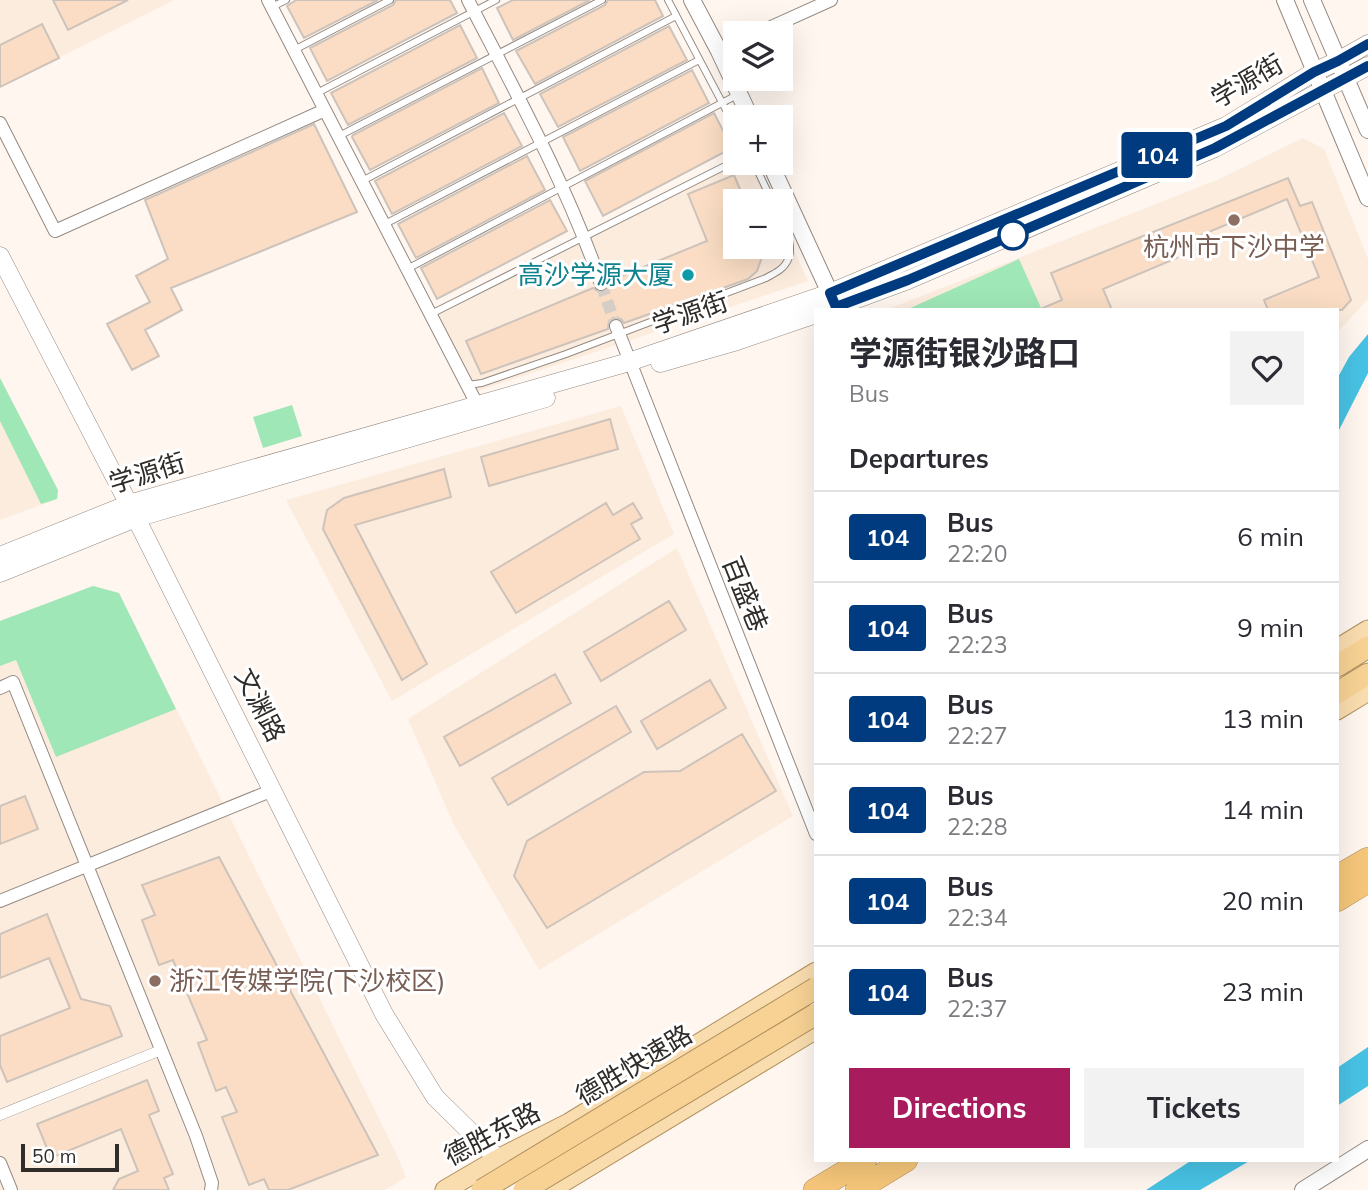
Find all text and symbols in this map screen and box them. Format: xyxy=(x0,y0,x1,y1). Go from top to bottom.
map controls xyxy=(723,21,793,259)
button: layers xyxy=(723,21,793,91)
street label: 学源街 xyxy=(1205,47,1289,114)
button: + xyxy=(723,105,793,175)
line badge: 104 xyxy=(1117,132,1197,178)
text: 104 xyxy=(1135,140,1179,170)
button: − xyxy=(723,189,793,259)
marker: 杭州市下沙中学 xyxy=(1226,212,1242,228)
unlabelled marker xyxy=(998,220,1028,250)
place label: 杭州市下沙中学 xyxy=(1143,230,1325,263)
place label: 高沙学源大厦 xyxy=(518,258,674,291)
marker: 高沙学源大厦 xyxy=(680,267,696,283)
street label: 学源街 xyxy=(648,284,732,341)
button: heart xyxy=(1230,331,1304,405)
text: 学源街银沙路口 xyxy=(849,332,1080,373)
text: Bus xyxy=(849,379,889,408)
text: Departures xyxy=(849,442,989,475)
street label: 学源街 xyxy=(105,445,189,500)
text: Bus xyxy=(947,506,993,539)
text: 6 min xyxy=(1237,520,1304,553)
text: 104 xyxy=(866,522,909,552)
text: 22:20 xyxy=(947,539,1007,568)
street label: 百盛巷 xyxy=(716,551,775,636)
text: Bus xyxy=(947,597,993,630)
text: 9 min xyxy=(1237,611,1304,644)
text: 104 xyxy=(866,613,909,643)
text: 22:23 xyxy=(947,630,1007,659)
street label: 文渊路 xyxy=(228,663,293,747)
text: Bus xyxy=(947,688,993,721)
text: 13 min xyxy=(1222,702,1304,735)
text: 104 xyxy=(866,704,909,734)
text: 22:27 xyxy=(947,721,1007,750)
text: Bus xyxy=(947,779,993,812)
text: 14 min xyxy=(1222,793,1304,826)
text: 104 xyxy=(866,795,909,825)
text: 22:28 xyxy=(947,812,1007,841)
text: Bus xyxy=(947,870,993,903)
text: 20 min xyxy=(1222,884,1304,917)
text: 104 xyxy=(866,886,909,916)
text: 22:34 xyxy=(947,903,1007,932)
text: Bus xyxy=(947,961,993,994)
place label: 浙江传媒学院(下沙校区) xyxy=(169,964,446,997)
marker: 浙江传媒学院(下沙校区) xyxy=(147,973,163,989)
text: 23 min xyxy=(1222,975,1304,1008)
text: 104 xyxy=(866,977,909,1007)
text: 22:37 xyxy=(947,994,1007,1023)
street label: 德胜快速路 xyxy=(570,1017,698,1112)
button: Directions xyxy=(849,1068,1070,1148)
button: Tickets xyxy=(1084,1068,1304,1148)
street label: 德胜东路 xyxy=(438,1095,545,1173)
scale bar xyxy=(21,1141,119,1173)
text: 50 m xyxy=(32,1144,76,1168)

